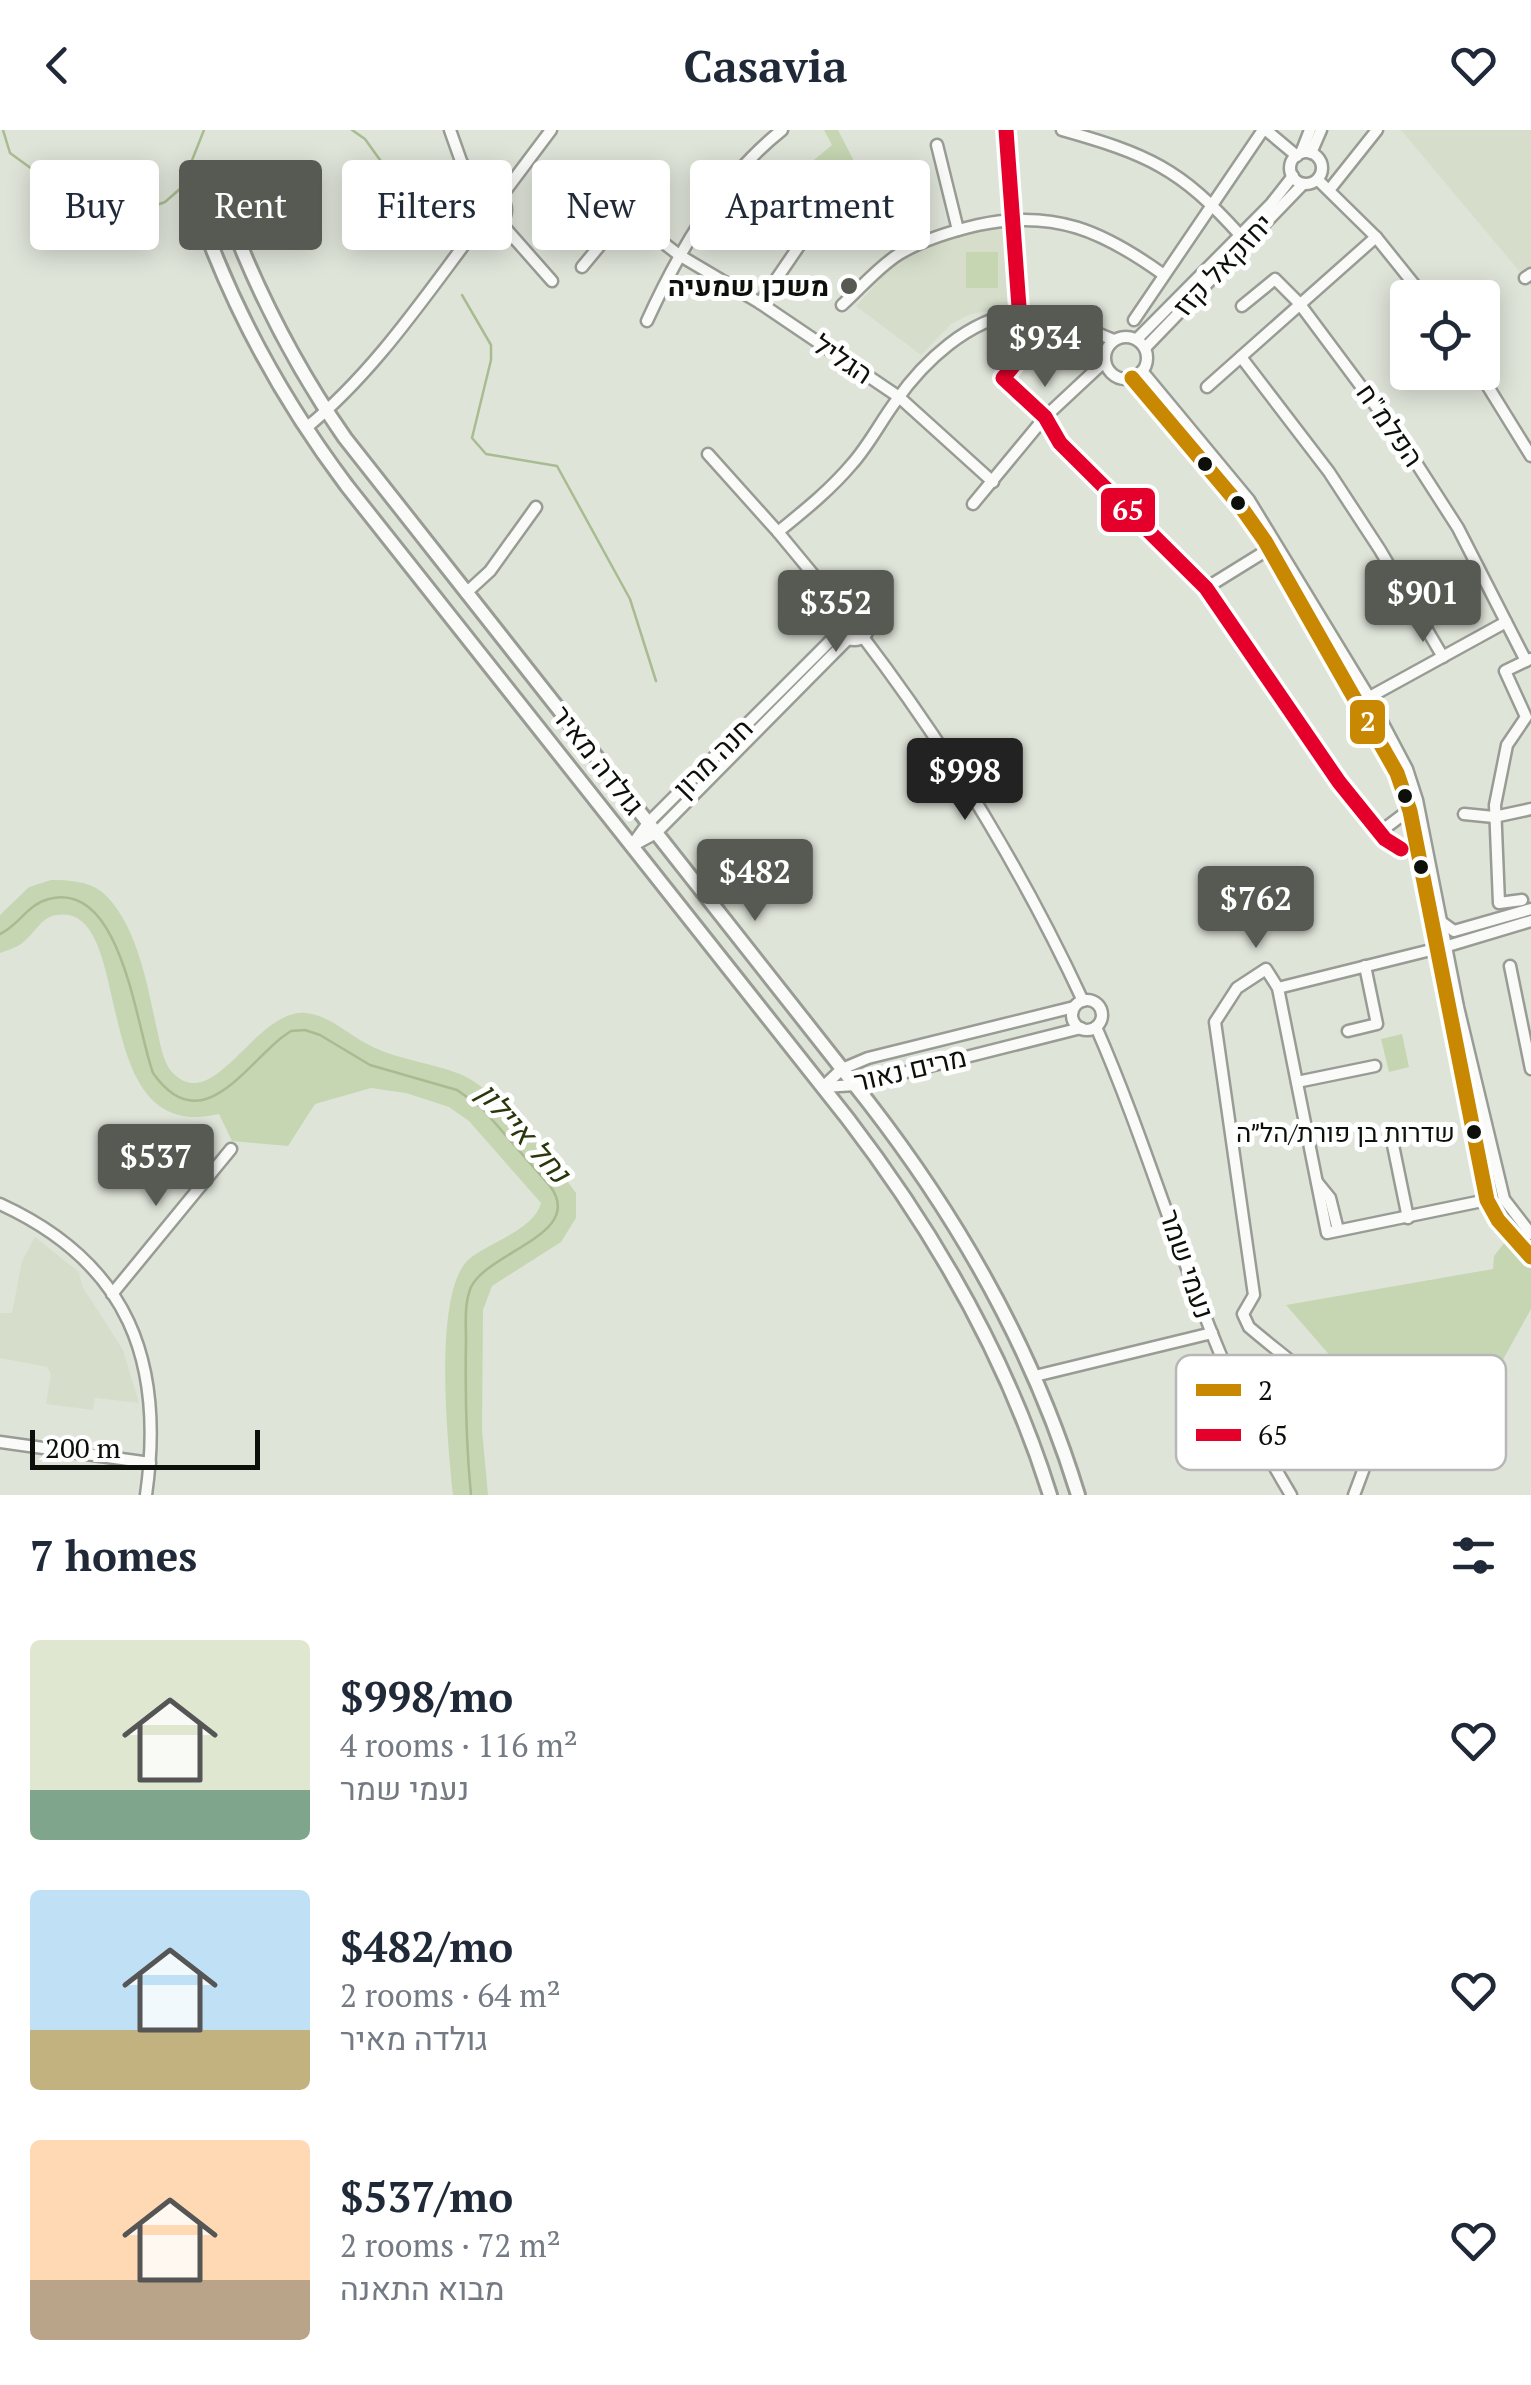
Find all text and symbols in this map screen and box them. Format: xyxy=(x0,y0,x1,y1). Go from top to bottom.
text: Casavia xyxy=(683,35,848,95)
icon: back xyxy=(30,38,85,93)
icon: heart xyxy=(1446,38,1501,93)
chip: Buy xyxy=(30,160,159,250)
chip: Rent xyxy=(179,160,322,250)
chip: Filters xyxy=(342,160,512,250)
chip: New xyxy=(532,160,670,250)
chip: Apartment xyxy=(690,160,930,250)
street label: יחזקאל קזז xyxy=(1164,205,1281,324)
place label: משכן שמעיה xyxy=(668,267,829,304)
marker: משכן שמעיה xyxy=(838,275,860,297)
map controls xyxy=(1390,280,1500,390)
button: locate xyxy=(1390,280,1500,390)
pin: $934 xyxy=(986,305,1104,390)
text: $934 xyxy=(1009,316,1081,358)
street label: הגליל xyxy=(806,325,880,392)
street label: הפלמ"ח xyxy=(1348,376,1432,474)
unlabelled marker xyxy=(1195,454,1215,474)
line badge: 65 xyxy=(1099,486,1157,534)
text: 65 xyxy=(1112,491,1144,528)
unlabelled marker xyxy=(1228,493,1248,513)
pin: $901 xyxy=(1364,560,1482,645)
pin: $352 xyxy=(777,570,895,655)
text: $901 xyxy=(1387,571,1459,613)
text: $352 xyxy=(800,581,872,623)
street label: גולדה מאיר xyxy=(544,697,653,822)
line badge: 2 xyxy=(1348,698,1387,746)
text: 2 xyxy=(1360,702,1376,739)
street label: חנה מרון xyxy=(665,710,760,805)
pin: $998 xyxy=(906,738,1024,823)
text: $998 xyxy=(929,749,1001,791)
unlabelled marker xyxy=(1395,786,1415,806)
pin: $482 xyxy=(696,839,814,924)
text: $482 xyxy=(719,850,791,892)
unlabelled marker xyxy=(1411,857,1431,877)
pin: $762 xyxy=(1197,866,1315,951)
text: $762 xyxy=(1220,877,1292,919)
street label: מרים נאור xyxy=(850,1038,970,1099)
water label: נחל איילון xyxy=(468,1074,581,1193)
place label: שדרות בן פורת/הל״ה xyxy=(1236,1115,1455,1149)
marker: שדרות בן פורת/הל״ה xyxy=(1464,1122,1484,1142)
pin: $537 xyxy=(97,1124,215,1209)
text: $537 xyxy=(120,1135,192,1177)
street label: נעמי שמר xyxy=(1152,1204,1223,1323)
legend xyxy=(1176,1355,1506,1470)
text: 2 xyxy=(1258,1371,1273,1408)
text: 65 xyxy=(1258,1416,1288,1453)
scale bar xyxy=(30,1425,260,1470)
text: 200 m xyxy=(45,1429,121,1466)
text: 7 homes xyxy=(30,1527,197,1583)
icon: filters xyxy=(1446,1528,1501,1583)
text: $998/mo xyxy=(340,1668,513,1724)
icon: home xyxy=(110,1680,230,1800)
icon: heart xyxy=(1446,1713,1501,1768)
text: 4 rooms · 116 m² xyxy=(340,1724,578,1766)
text: נעמי שמר xyxy=(340,1767,469,1809)
text: $482/mo xyxy=(340,1918,513,1974)
icon: home xyxy=(110,1930,230,2050)
icon: heart xyxy=(1446,1963,1501,2018)
text: 2 rooms · 64 m² xyxy=(340,1974,561,2016)
text: גולדה מאיר xyxy=(340,2017,488,2059)
text: $537/mo xyxy=(340,2168,513,2224)
icon: home xyxy=(110,2180,230,2300)
icon: heart xyxy=(1446,2213,1501,2268)
text: 2 rooms · 72 m² xyxy=(340,2224,561,2266)
text: מבוא התאנה xyxy=(340,2267,505,2309)

